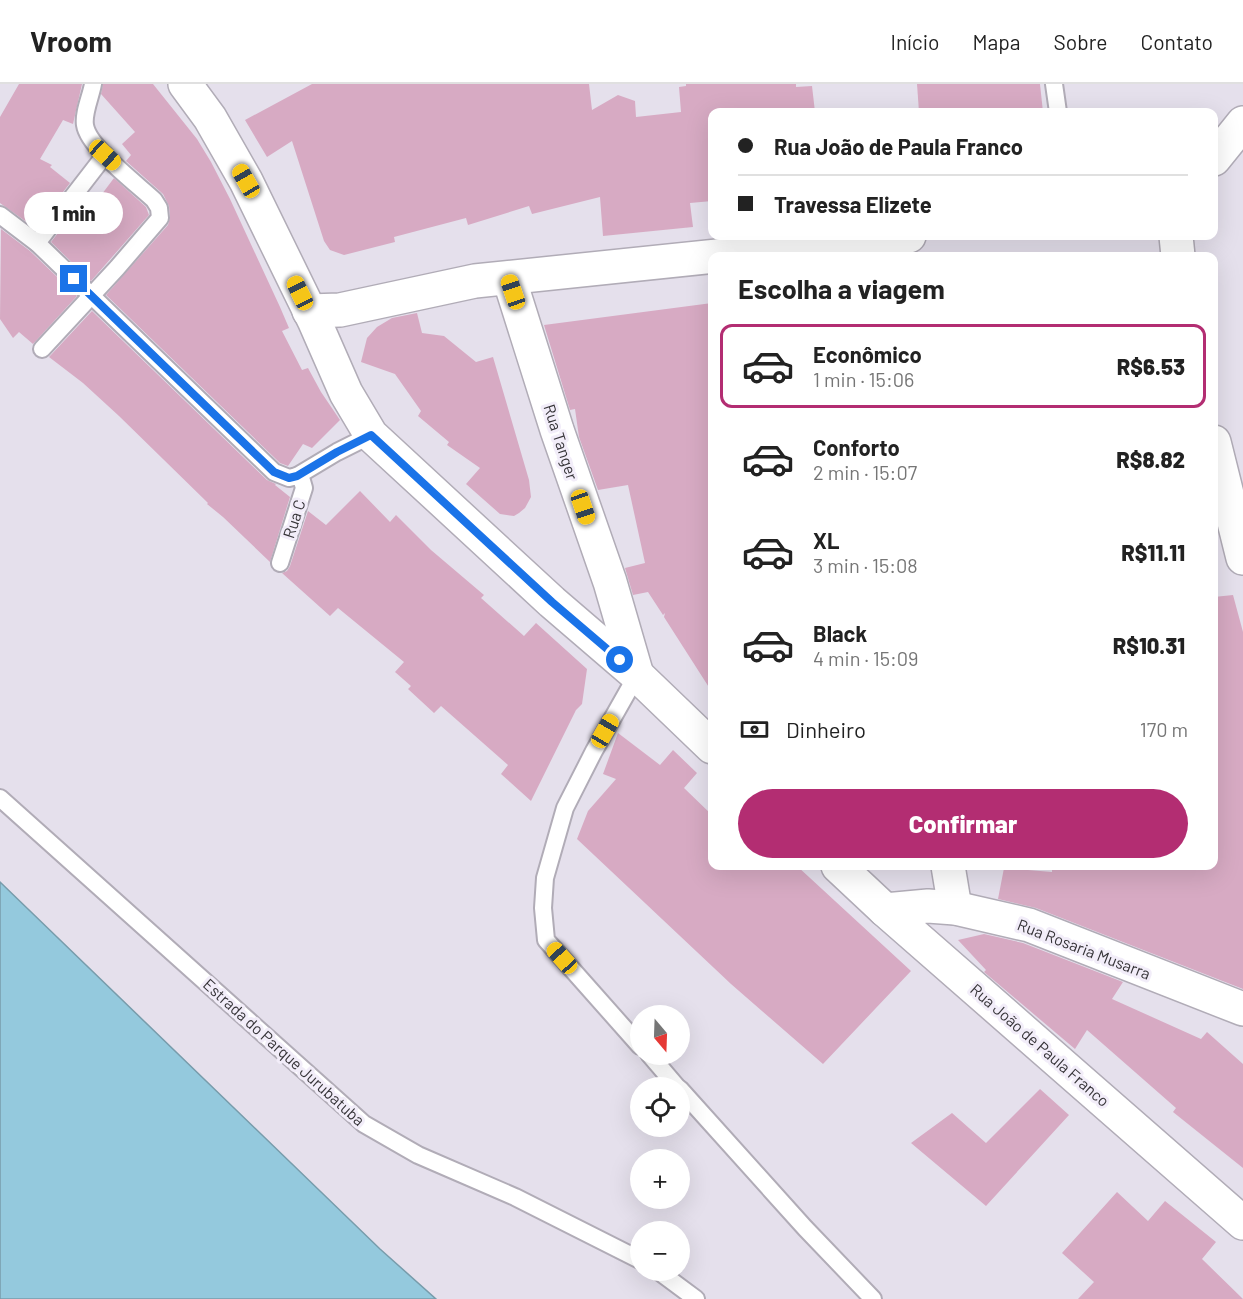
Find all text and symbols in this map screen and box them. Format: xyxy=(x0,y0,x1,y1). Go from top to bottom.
text: Vroom xyxy=(30,24,112,58)
text: Início xyxy=(891,29,939,54)
text: Mapa xyxy=(972,29,1021,54)
text: Sobre xyxy=(1054,29,1107,54)
text: Contato xyxy=(1140,29,1213,54)
text: Rua João de Paula Franco xyxy=(774,133,1023,159)
car xyxy=(86,136,124,174)
car xyxy=(229,161,263,201)
text: Travessa Elizete xyxy=(774,191,932,217)
callout: 1 min xyxy=(25,192,124,234)
text: 1 min xyxy=(52,201,95,225)
route end xyxy=(60,265,87,292)
car xyxy=(499,272,527,312)
text: Escolha a viagem xyxy=(738,272,945,304)
car xyxy=(284,273,316,313)
icon: car xyxy=(741,339,795,393)
text: Econômico xyxy=(813,341,922,367)
text: R$6.53 xyxy=(1117,353,1185,379)
text: 1 min · 15:06 xyxy=(813,367,914,391)
street label: Rua Tanger xyxy=(540,402,583,482)
icon: car xyxy=(741,432,795,486)
text: Conforto xyxy=(813,434,900,460)
text: R$8.82 xyxy=(1116,446,1185,472)
text: 2 min · 15:07 xyxy=(813,460,917,484)
car xyxy=(569,487,597,527)
street label: Rua C xyxy=(278,497,309,541)
icon: car xyxy=(741,525,795,579)
text: XL xyxy=(813,527,839,553)
text: R$11.11 xyxy=(1121,539,1185,565)
text: 3 min · 15:08 xyxy=(813,553,918,577)
icon: car xyxy=(741,618,795,672)
text: Black xyxy=(813,620,867,646)
text: R$10.31 xyxy=(1113,632,1185,658)
route start xyxy=(606,646,633,673)
text: 4 min · 15:09 xyxy=(813,646,918,670)
car xyxy=(588,711,622,751)
icon: cash xyxy=(738,713,771,746)
text: Dinheiro xyxy=(786,716,866,742)
text: 170 m xyxy=(1140,717,1188,741)
button: Confirmar xyxy=(738,789,1188,858)
street label: Rua Rosaria Musarra xyxy=(1015,914,1153,983)
car xyxy=(543,939,581,977)
street label: Estrada do Parque Jurubatuba xyxy=(200,974,369,1129)
street label: Rua João de Paula Franco xyxy=(967,979,1114,1110)
north arrow xyxy=(630,1005,690,1065)
map controls xyxy=(630,1005,690,1281)
button: locate xyxy=(630,1077,690,1137)
button: + xyxy=(630,1149,690,1209)
button: − xyxy=(630,1221,690,1281)

